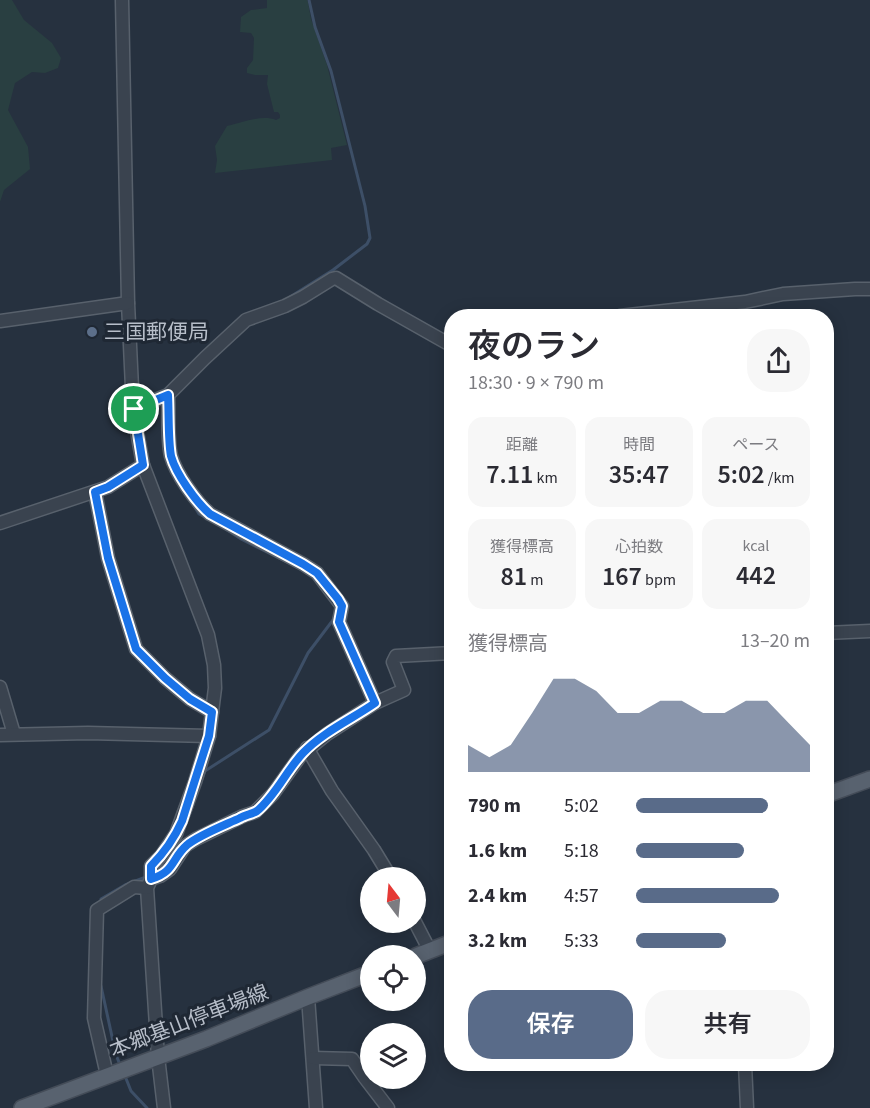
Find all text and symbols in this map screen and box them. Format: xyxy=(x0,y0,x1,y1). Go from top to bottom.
place label: 三国郵便局 xyxy=(104,317,209,347)
text: 夜のラン xyxy=(468,323,600,370)
marker: 三国郵便局 xyxy=(85,325,99,339)
button: share xyxy=(747,329,810,392)
text: 18:30 · 9 × 790 m xyxy=(468,369,604,397)
pin xyxy=(108,383,159,434)
icon: arrive xyxy=(117,392,150,425)
text: 距離 xyxy=(506,434,538,456)
text: 時間 xyxy=(623,434,655,456)
text: ペース xyxy=(732,434,780,456)
text: 7.11 xyxy=(486,456,533,493)
text: 35:47 xyxy=(609,456,669,493)
text: 5:02 xyxy=(717,456,765,493)
text: km xyxy=(533,467,558,489)
text: /km xyxy=(765,467,795,489)
text: kcal xyxy=(743,535,769,557)
text: 獲得標高 xyxy=(490,536,554,558)
text: 心拍数 xyxy=(615,536,663,558)
text: 442 xyxy=(736,557,776,594)
text: 81 xyxy=(500,558,527,595)
text: 167 xyxy=(602,558,642,595)
text: m xyxy=(527,569,544,591)
text: bpm xyxy=(642,569,676,591)
text: 13–20 m xyxy=(740,627,810,655)
text: 獲得標高 xyxy=(468,630,548,658)
text: 790 m xyxy=(468,792,521,820)
text: 5:02 xyxy=(564,792,599,820)
text: 1.6 km xyxy=(468,837,527,865)
text: 5:18 xyxy=(564,837,599,865)
north arrow xyxy=(360,867,426,933)
map controls xyxy=(360,867,426,1089)
text: 2.4 km xyxy=(468,882,527,910)
text: 4:57 xyxy=(564,882,599,910)
text: 3.2 km xyxy=(468,927,527,955)
text: 5:33 xyxy=(564,927,599,955)
button: locate xyxy=(360,945,426,1011)
street label: 本郷基山停車場線 xyxy=(105,977,273,1065)
button: 保存 xyxy=(468,990,633,1059)
button: 共有 xyxy=(645,990,810,1059)
button: layers xyxy=(360,1023,426,1089)

